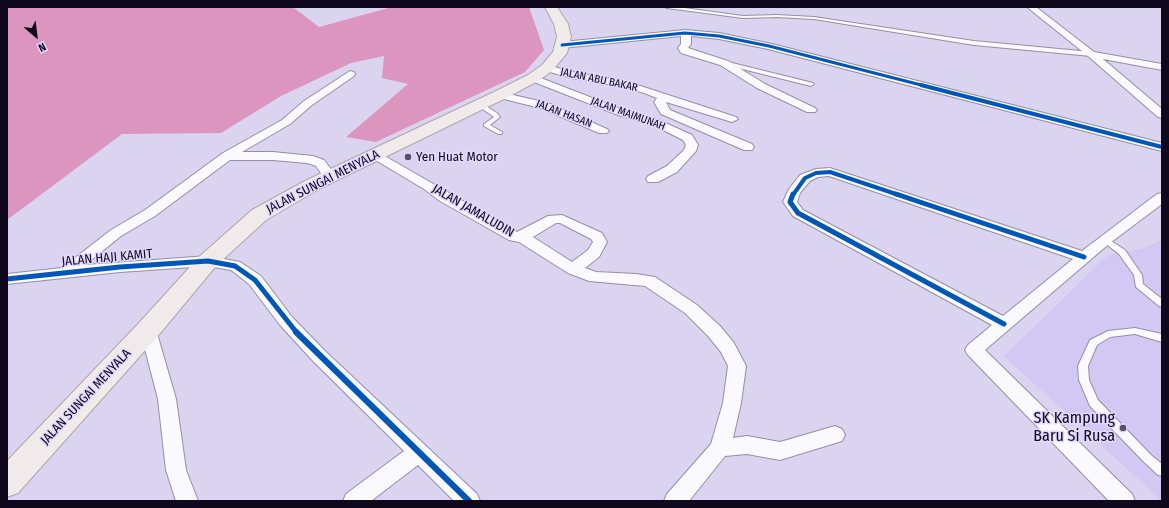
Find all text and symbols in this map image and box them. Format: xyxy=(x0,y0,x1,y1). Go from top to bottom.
north arrow xyxy=(16,16,56,56)
text: N xyxy=(36,40,48,54)
street label: JALAN ABU BAKAR xyxy=(559,65,639,95)
street label: JALAN MAIMUNAH xyxy=(589,94,667,134)
street label: JALAN HASAN xyxy=(534,97,594,131)
street label: JALAN SUNGAI MENYALA xyxy=(264,147,382,217)
place label: Yen Huat Motor xyxy=(416,149,498,165)
marker: Yen Huat Motor xyxy=(403,152,413,162)
street label: JALAN JAMALUDIN xyxy=(429,181,517,241)
street label: JALAN HAJI KAMIT xyxy=(61,246,153,270)
street label: JALAN SUNGAI MENYALA xyxy=(38,346,134,448)
place label: SK Kampung Baru Si Rusa xyxy=(1033,409,1115,447)
marker: SK Kampung Baru Si Rusa xyxy=(1118,423,1128,433)

